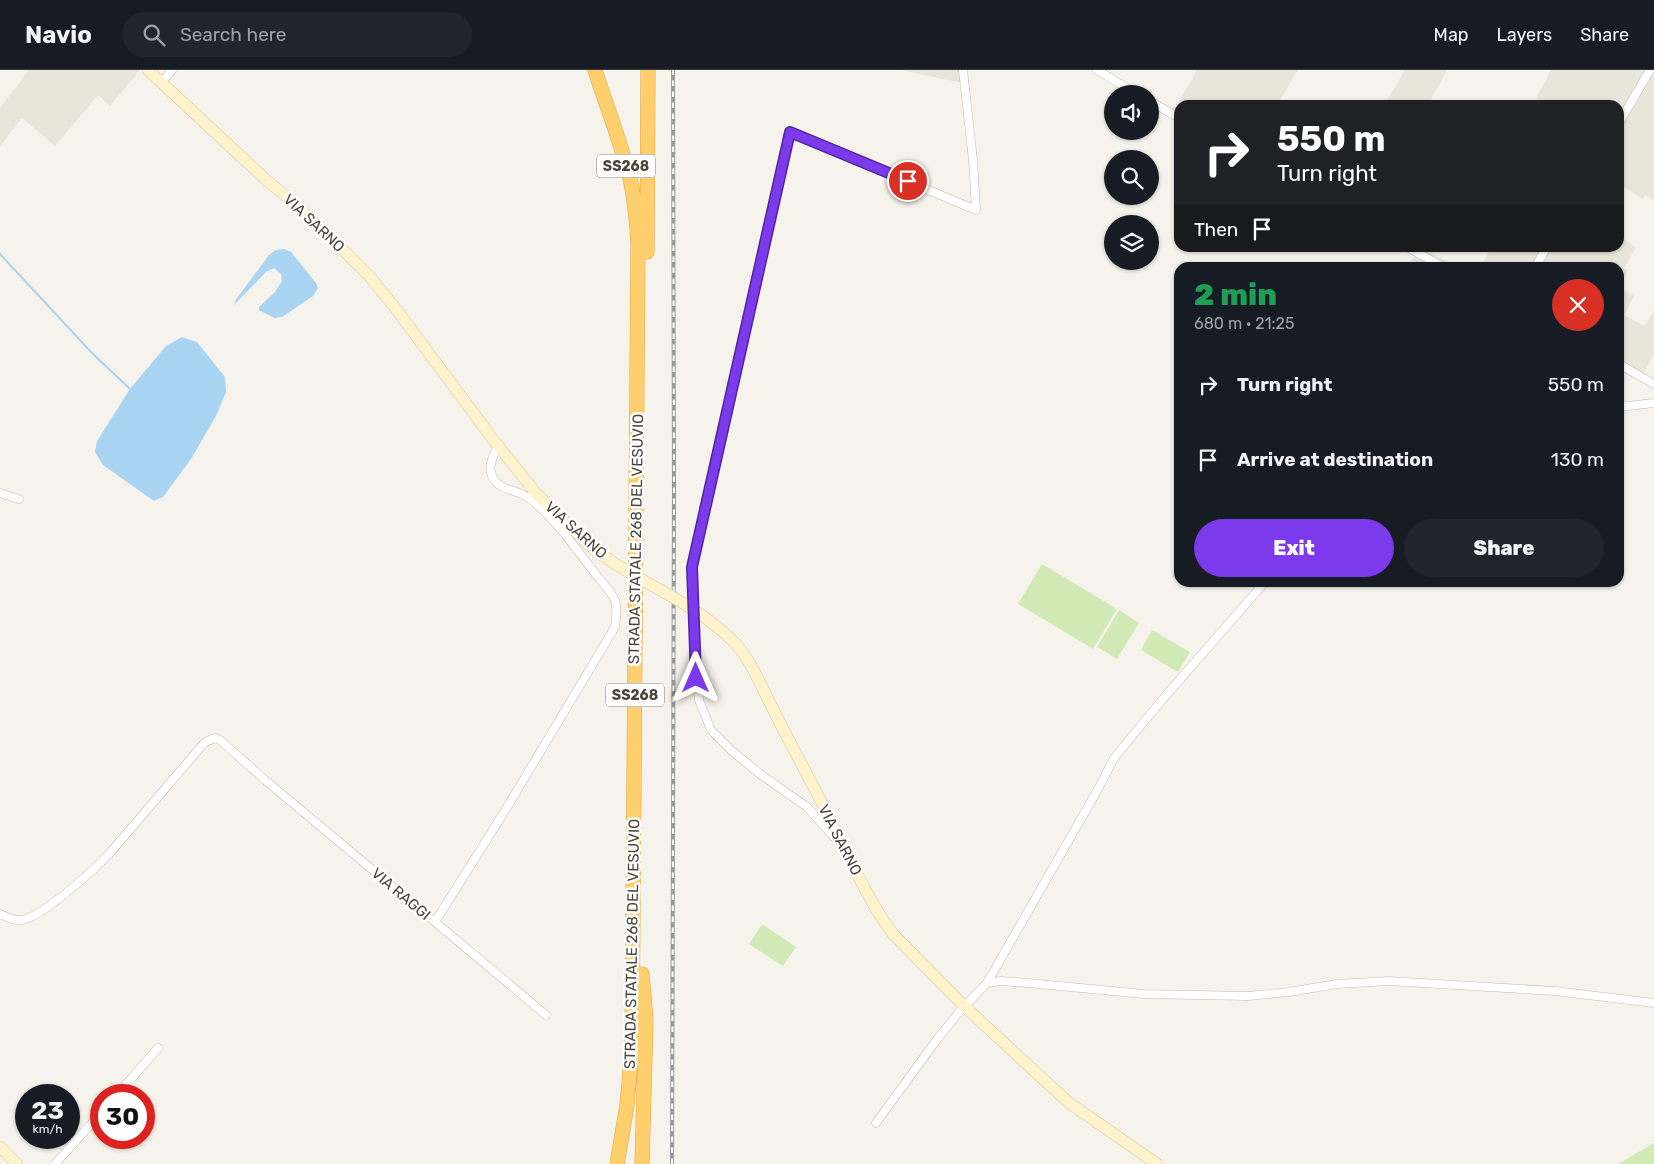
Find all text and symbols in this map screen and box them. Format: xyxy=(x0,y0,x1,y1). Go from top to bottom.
search box xyxy=(122,12,472,57)
text: Navio xyxy=(25,21,92,49)
icon: search xyxy=(140,21,168,49)
text: Search here xyxy=(180,23,286,46)
text: Map xyxy=(1434,24,1469,46)
text: Layers xyxy=(1497,24,1552,46)
text: Share xyxy=(1580,24,1629,46)
map controls xyxy=(1104,85,1159,270)
button: sound xyxy=(1104,85,1159,140)
text: 550 m xyxy=(1277,118,1386,160)
icon: right xyxy=(1194,120,1259,185)
button: search xyxy=(1104,150,1159,205)
road number: SS268 xyxy=(597,154,655,178)
pin xyxy=(887,160,929,202)
text: Turn right xyxy=(1277,160,1377,187)
icon: arrive xyxy=(894,167,922,195)
street label: VIA SARNO xyxy=(280,190,348,256)
button: layers xyxy=(1104,215,1159,270)
icon: arrive xyxy=(1248,215,1276,243)
text: Then xyxy=(1194,218,1238,241)
text: 2 min xyxy=(1194,277,1277,313)
button: close xyxy=(1552,279,1604,331)
text: 680 m · 21:25 xyxy=(1194,314,1294,333)
icon: right xyxy=(1194,371,1222,399)
text: Turn right xyxy=(1237,373,1332,396)
text: 550 m xyxy=(1548,373,1604,396)
street label: STRADA STATALE 268 DEL VESUVIO xyxy=(625,414,647,664)
icon: arrive xyxy=(1194,446,1222,474)
text: Arrive at destination xyxy=(1237,448,1433,471)
text: 130 m xyxy=(1551,448,1604,471)
street label: VIA SARNO xyxy=(541,498,611,562)
button: Exit xyxy=(1194,519,1394,577)
button: Share xyxy=(1404,519,1604,577)
position arrow xyxy=(669,651,721,703)
road number: SS268 xyxy=(606,684,664,706)
street label: VIA SARNO xyxy=(815,802,865,878)
street label: STRADA STATALE 268 DEL VESUVIO xyxy=(621,819,643,1069)
street label: VIA RAGGI xyxy=(368,864,434,924)
speed limit sign: 30 xyxy=(90,1084,155,1149)
text: 23 xyxy=(31,1096,64,1125)
text: km/h xyxy=(33,1122,62,1136)

